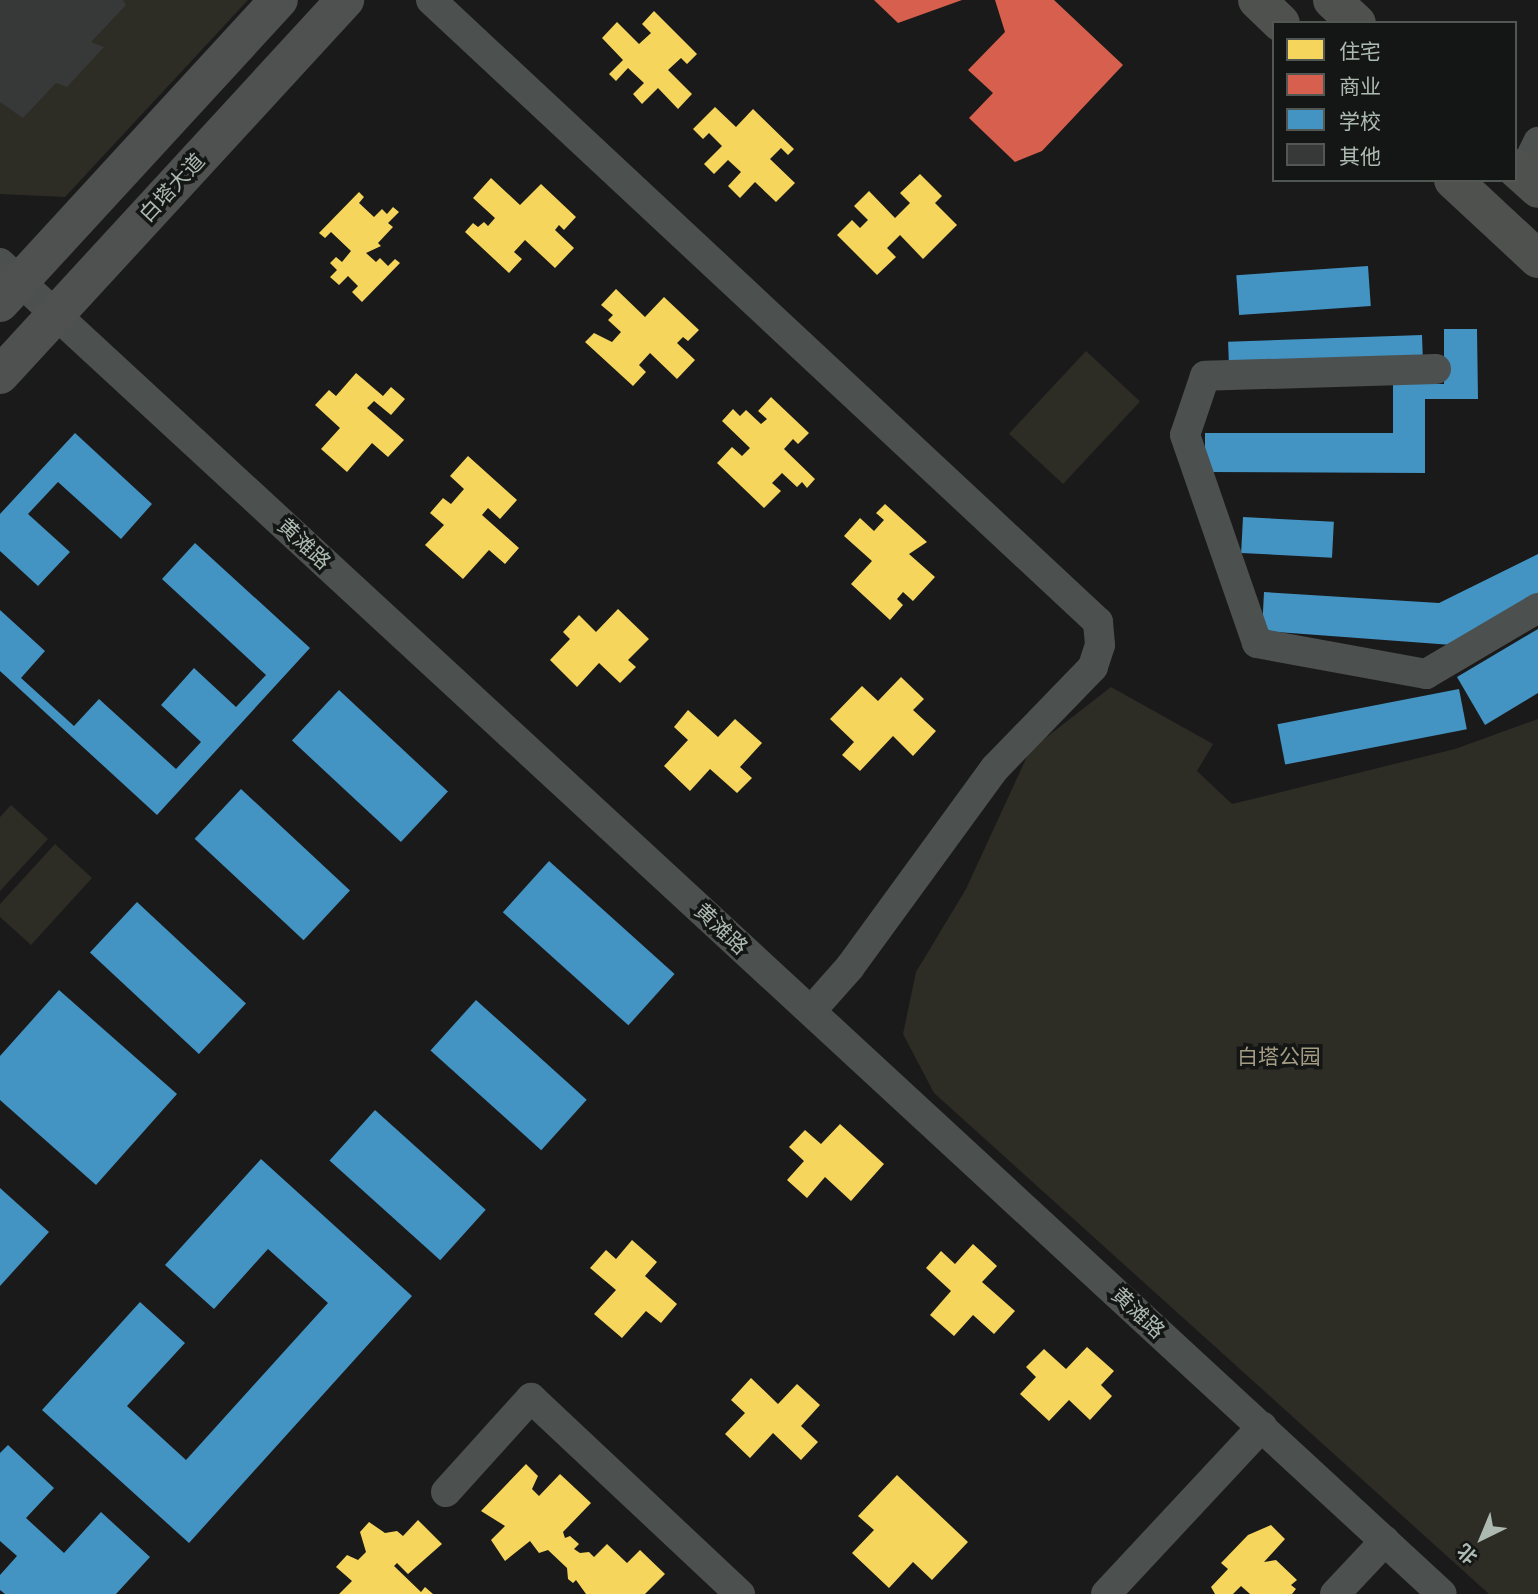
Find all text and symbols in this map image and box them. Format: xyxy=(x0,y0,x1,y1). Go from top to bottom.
legend xyxy=(1272,21,1517,182)
text: 住宅 xyxy=(1339,40,1381,64)
text: 商业 xyxy=(1339,75,1381,99)
text: 学校 xyxy=(1339,110,1381,134)
text: 其他 xyxy=(1339,145,1381,169)
street label: 白塔大道 xyxy=(134,149,210,227)
street label: 黄滩路 xyxy=(272,513,336,575)
street label: 黄滩路 xyxy=(689,898,753,960)
park label: 白塔公园 xyxy=(1237,1044,1321,1070)
street label: 黄滩路 xyxy=(1106,1282,1170,1344)
north arrow xyxy=(1447,1503,1517,1573)
text: 北 xyxy=(1453,1539,1482,1569)

